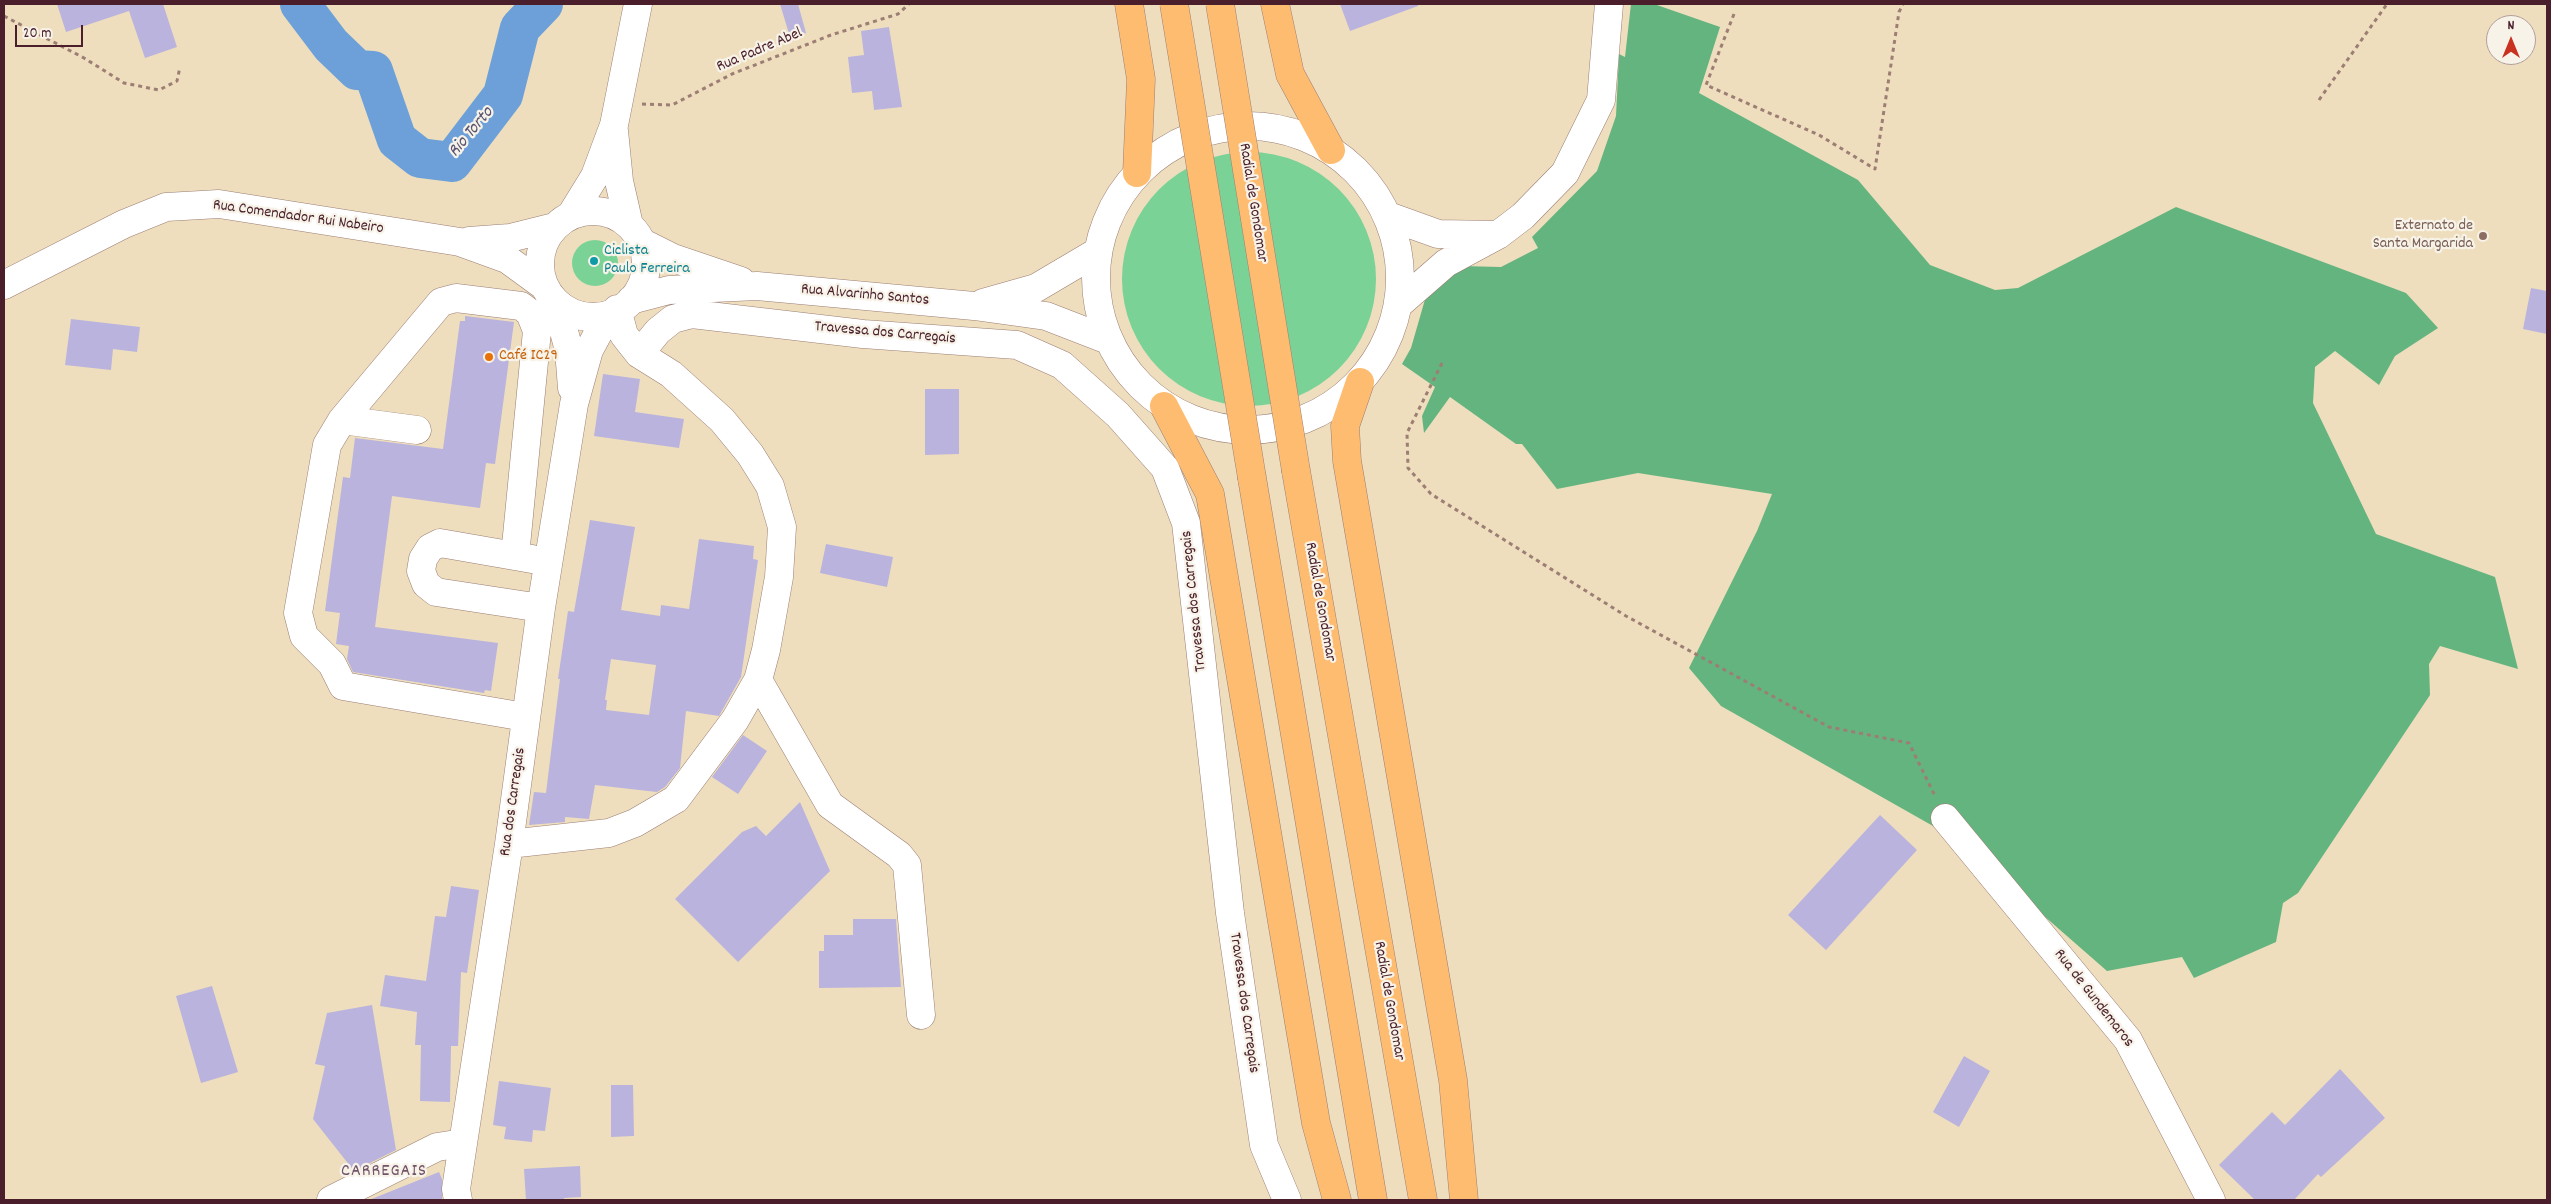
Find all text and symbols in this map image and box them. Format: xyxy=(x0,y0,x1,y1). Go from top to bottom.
scale bar xyxy=(18,15,85,47)
north arrow xyxy=(2486,15,2536,65)
text: N xyxy=(2508,16,2514,36)
text: 20 m xyxy=(23,23,51,45)
street label: Rua Padre Abel xyxy=(714,24,806,78)
water label: Rio Torto xyxy=(445,103,499,163)
street label: Radial de Gondomar xyxy=(1233,142,1271,264)
street label: Rua Comendador Rui Nabeiro xyxy=(211,197,385,239)
place label: Externato de Santa Margarida xyxy=(2373,217,2473,255)
marker: Externato de Santa Margarida xyxy=(2477,230,2489,242)
place label: Ciclista Paulo Ferreira xyxy=(604,242,690,280)
marker: Ciclista Paulo Ferreira xyxy=(588,255,600,267)
street label: Rua Alvarinho Santos xyxy=(800,281,930,311)
street label: Travessa dos Carregais xyxy=(814,318,956,350)
place label: Café IC29 xyxy=(499,347,558,367)
marker: Café IC29 xyxy=(483,351,495,363)
street label: Travessa dos Carregais xyxy=(1178,530,1212,672)
street label: Radial de Gondomar xyxy=(1299,541,1339,663)
street label: Rua dos Carregais xyxy=(497,747,531,857)
street label: Travessa dos Carregais xyxy=(1224,931,1262,1075)
street label: Radial de Gondomar xyxy=(1368,940,1408,1062)
street label: Rua de Gundemaros xyxy=(2049,946,2137,1052)
district label: CARREGAIS xyxy=(340,1162,428,1184)

